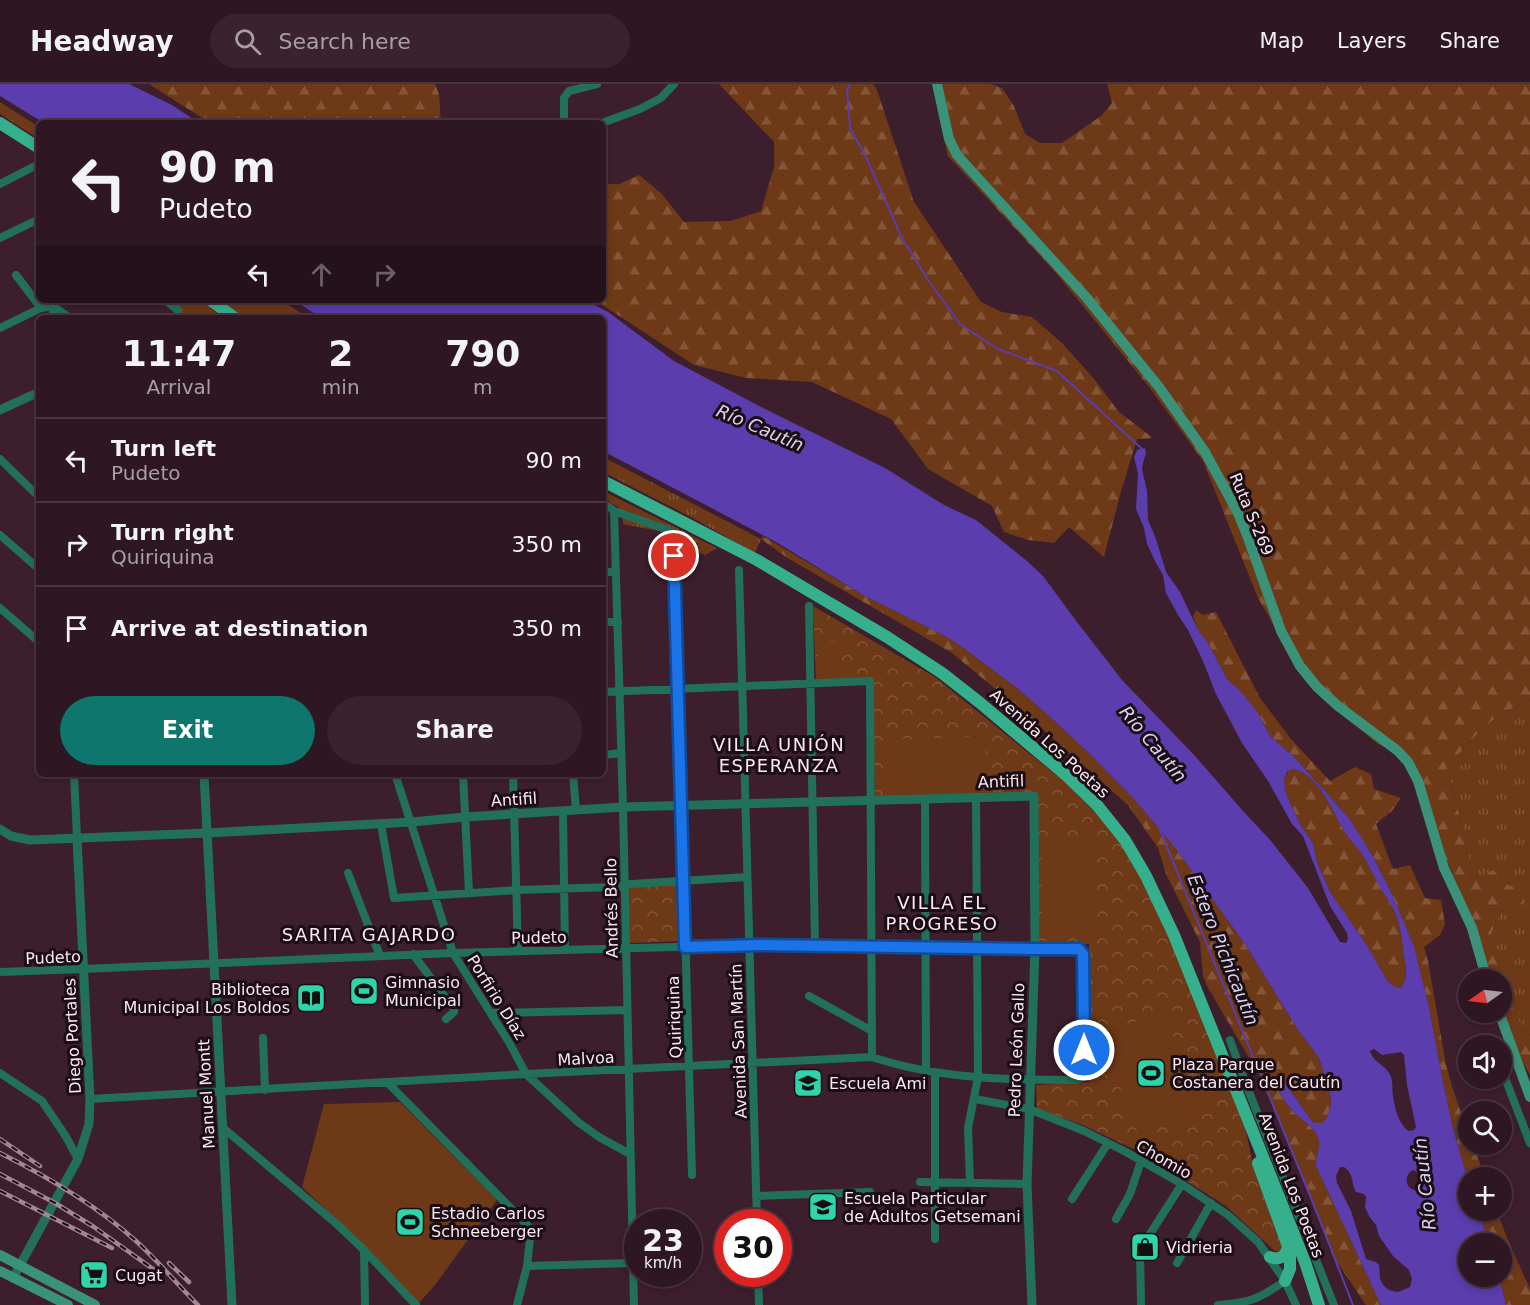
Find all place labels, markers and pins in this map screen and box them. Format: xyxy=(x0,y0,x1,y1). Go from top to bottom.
pin xyxy=(648,530,699,581)
place label: Gimnasio Municipal xyxy=(385,973,461,1010)
sports icon: Gimnasio Municipal xyxy=(348,975,380,1007)
place label: Biblioteca Municipal Los Boldos xyxy=(123,980,290,1017)
library icon: Biblioteca Municipal Los Boldos xyxy=(295,982,327,1014)
place label: Plaza Parque Costanera del Cautín xyxy=(1172,1055,1340,1092)
sports icon: Plaza Parque Costanera del Cautín xyxy=(1135,1057,1167,1089)
school or university icon: Escuela Ami xyxy=(792,1067,824,1099)
place label: Escuela Ami xyxy=(829,1074,927,1093)
place label: Escuela Particular de Adultos Getsemani xyxy=(844,1189,1021,1226)
school or university icon: Escuela Particular de Adultos Getsemani xyxy=(807,1191,839,1223)
place label: Estadio Carlos Schneeberger xyxy=(431,1204,545,1241)
sports icon: Estadio Carlos Schneeberger xyxy=(394,1206,426,1238)
shop icon: Vidrieria xyxy=(1129,1231,1161,1263)
place label: Vidrieria xyxy=(1166,1238,1233,1257)
supermarket icon: Cugat xyxy=(78,1259,110,1291)
place label: Cugat xyxy=(115,1266,163,1285)

